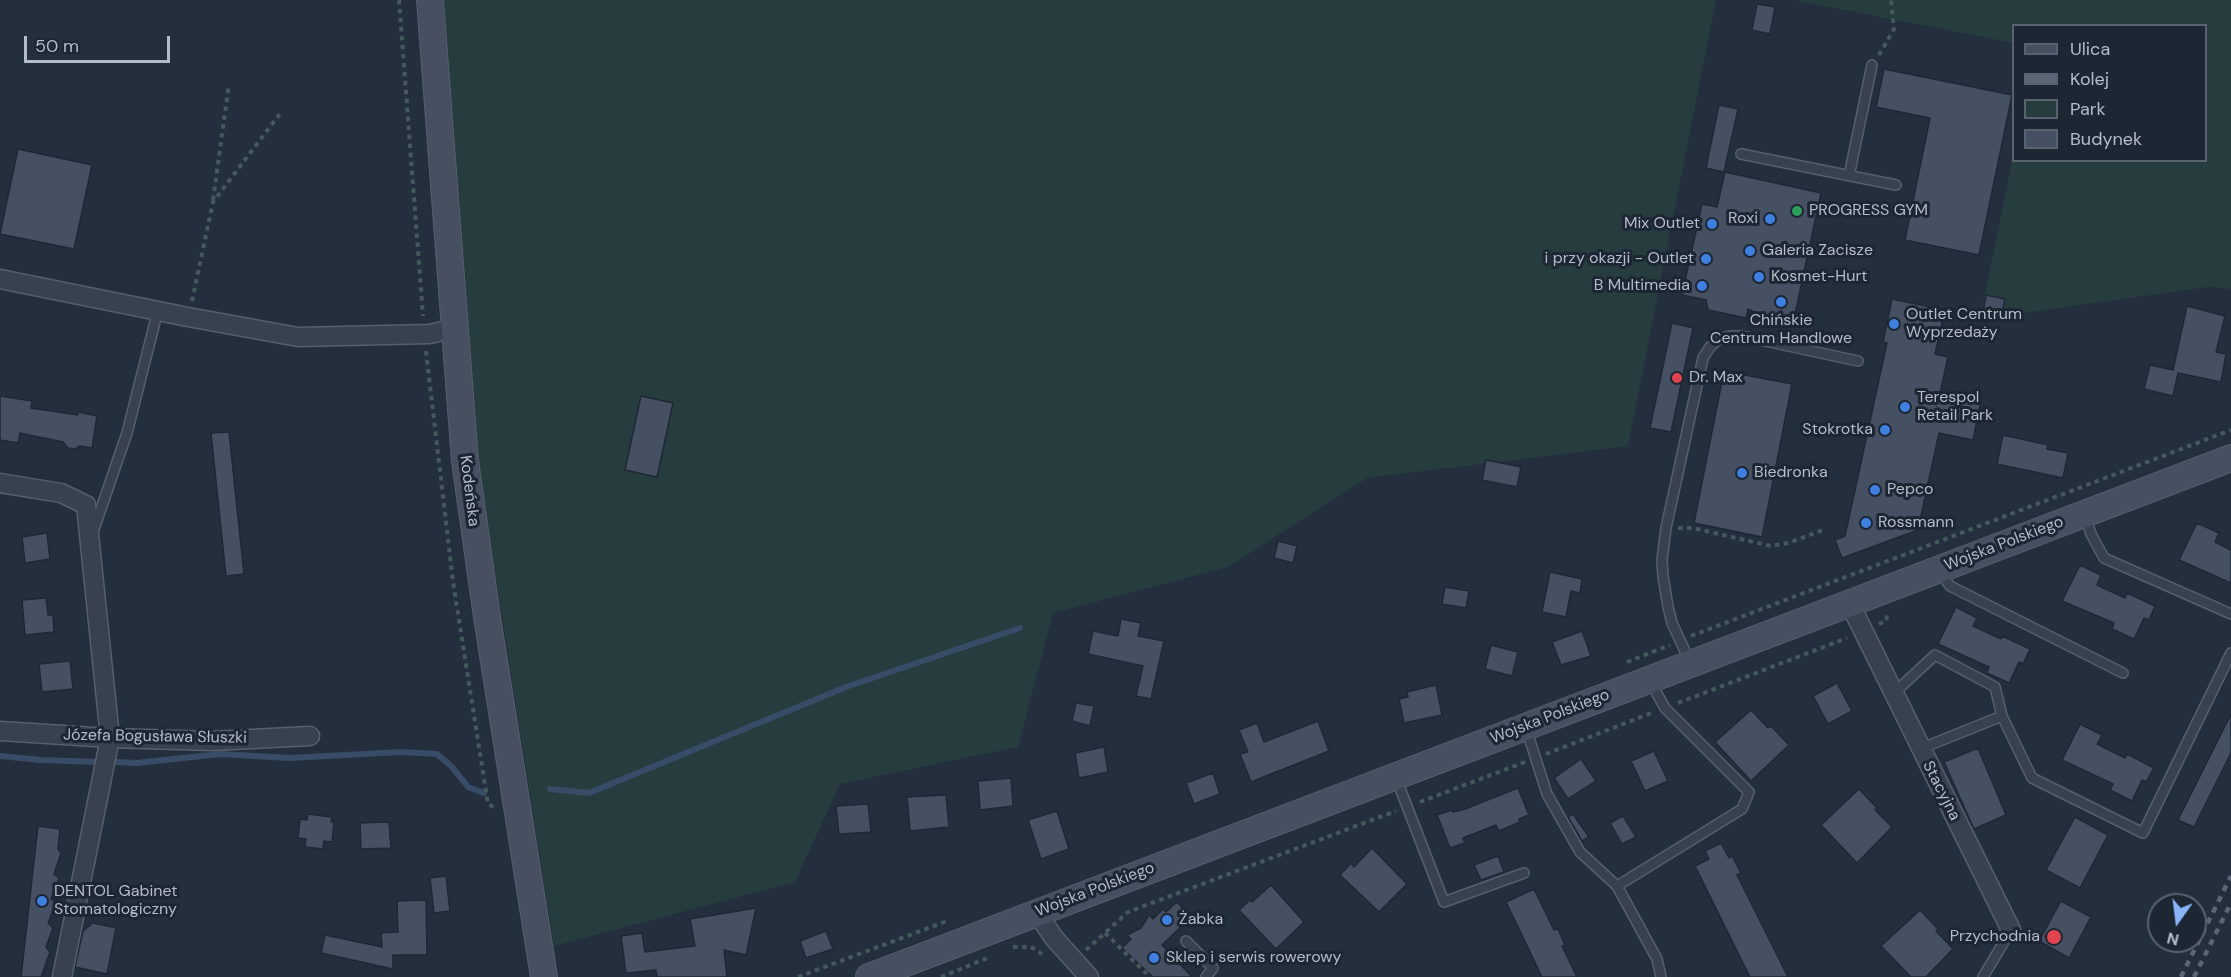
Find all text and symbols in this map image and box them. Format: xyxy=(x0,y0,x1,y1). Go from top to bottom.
scale bar xyxy=(27,24,172,62)
legend xyxy=(2012,24,2207,162)
text: 50 m xyxy=(35,34,79,58)
text: Ulica xyxy=(2070,37,2110,61)
text: Kolej xyxy=(2070,67,2109,91)
text: Park xyxy=(2070,97,2106,121)
text: Budynek xyxy=(2070,127,2142,151)
place label: PROGRESS GYM xyxy=(1809,201,1928,221)
marker: PROGRESS GYM xyxy=(1790,204,1804,218)
place label: Roxi xyxy=(1728,209,1758,229)
marker: Roxi xyxy=(1763,212,1777,226)
place label: Mix Outlet xyxy=(1624,214,1700,234)
marker: Mix Outlet xyxy=(1705,217,1719,231)
place label: Galeria Zacisze xyxy=(1762,241,1873,261)
marker: Galeria Zacisze xyxy=(1743,244,1757,258)
place label: i przy okazji - Outlet xyxy=(1545,249,1694,269)
marker: i przy okazji - Outlet xyxy=(1699,252,1713,266)
place label: Kosmet-Hurt xyxy=(1771,267,1868,287)
marker: Kosmet-Hurt xyxy=(1752,270,1766,284)
place label: B Multimedia xyxy=(1594,276,1690,296)
marker: B Multimedia xyxy=(1695,279,1709,293)
marker: Chińskie Centrum Handlowe xyxy=(1774,295,1788,309)
place label: Outlet Centrum Wyprzedaży xyxy=(1906,305,2022,343)
place label: Chińskie Centrum Handlowe xyxy=(1710,311,1852,349)
marker: Outlet Centrum Wyprzedaży xyxy=(1887,317,1901,331)
place label: Dr. Max xyxy=(1689,368,1743,388)
marker: Dr. Max xyxy=(1670,371,1684,385)
place label: Terespol Retail Park xyxy=(1917,388,1993,426)
marker: Terespol Retail Park xyxy=(1898,400,1912,414)
place label: Stokrotka xyxy=(1802,420,1873,440)
marker: Stokrotka xyxy=(1878,423,1892,437)
street label: Kodeńska xyxy=(455,454,483,528)
place label: Biedronka xyxy=(1754,463,1828,483)
marker: Biedronka xyxy=(1735,466,1749,480)
place label: Pepco xyxy=(1887,480,1934,500)
marker: Pepco xyxy=(1868,483,1882,497)
street label: Wojska Polskiego xyxy=(1942,512,2066,576)
place label: Rossmann xyxy=(1878,513,1954,533)
marker: Rossmann xyxy=(1859,516,1873,530)
street label: Wojska Polskiego xyxy=(1488,685,1612,749)
street label: Józefa Bogusława Słuszki xyxy=(63,726,247,748)
street label: Stacyjna xyxy=(1918,758,1964,824)
street label: Wojska Polskiego xyxy=(1033,858,1157,922)
place label: DENTOL Gabinet Stomatologiczny xyxy=(54,882,178,920)
north arrow xyxy=(2147,893,2207,953)
marker: DENTOL Gabinet Stomatologiczny xyxy=(35,894,49,908)
place label: Żabka xyxy=(1179,910,1223,930)
marker: Żabka xyxy=(1160,913,1174,927)
place label: Przychodnia xyxy=(1950,927,2040,947)
text: N xyxy=(2165,927,2181,951)
marker: Przychodnia xyxy=(2045,928,2063,946)
place label: Sklep i serwis rowerowy xyxy=(1166,948,1341,968)
marker: Sklep i serwis rowerowy xyxy=(1147,951,1161,965)

